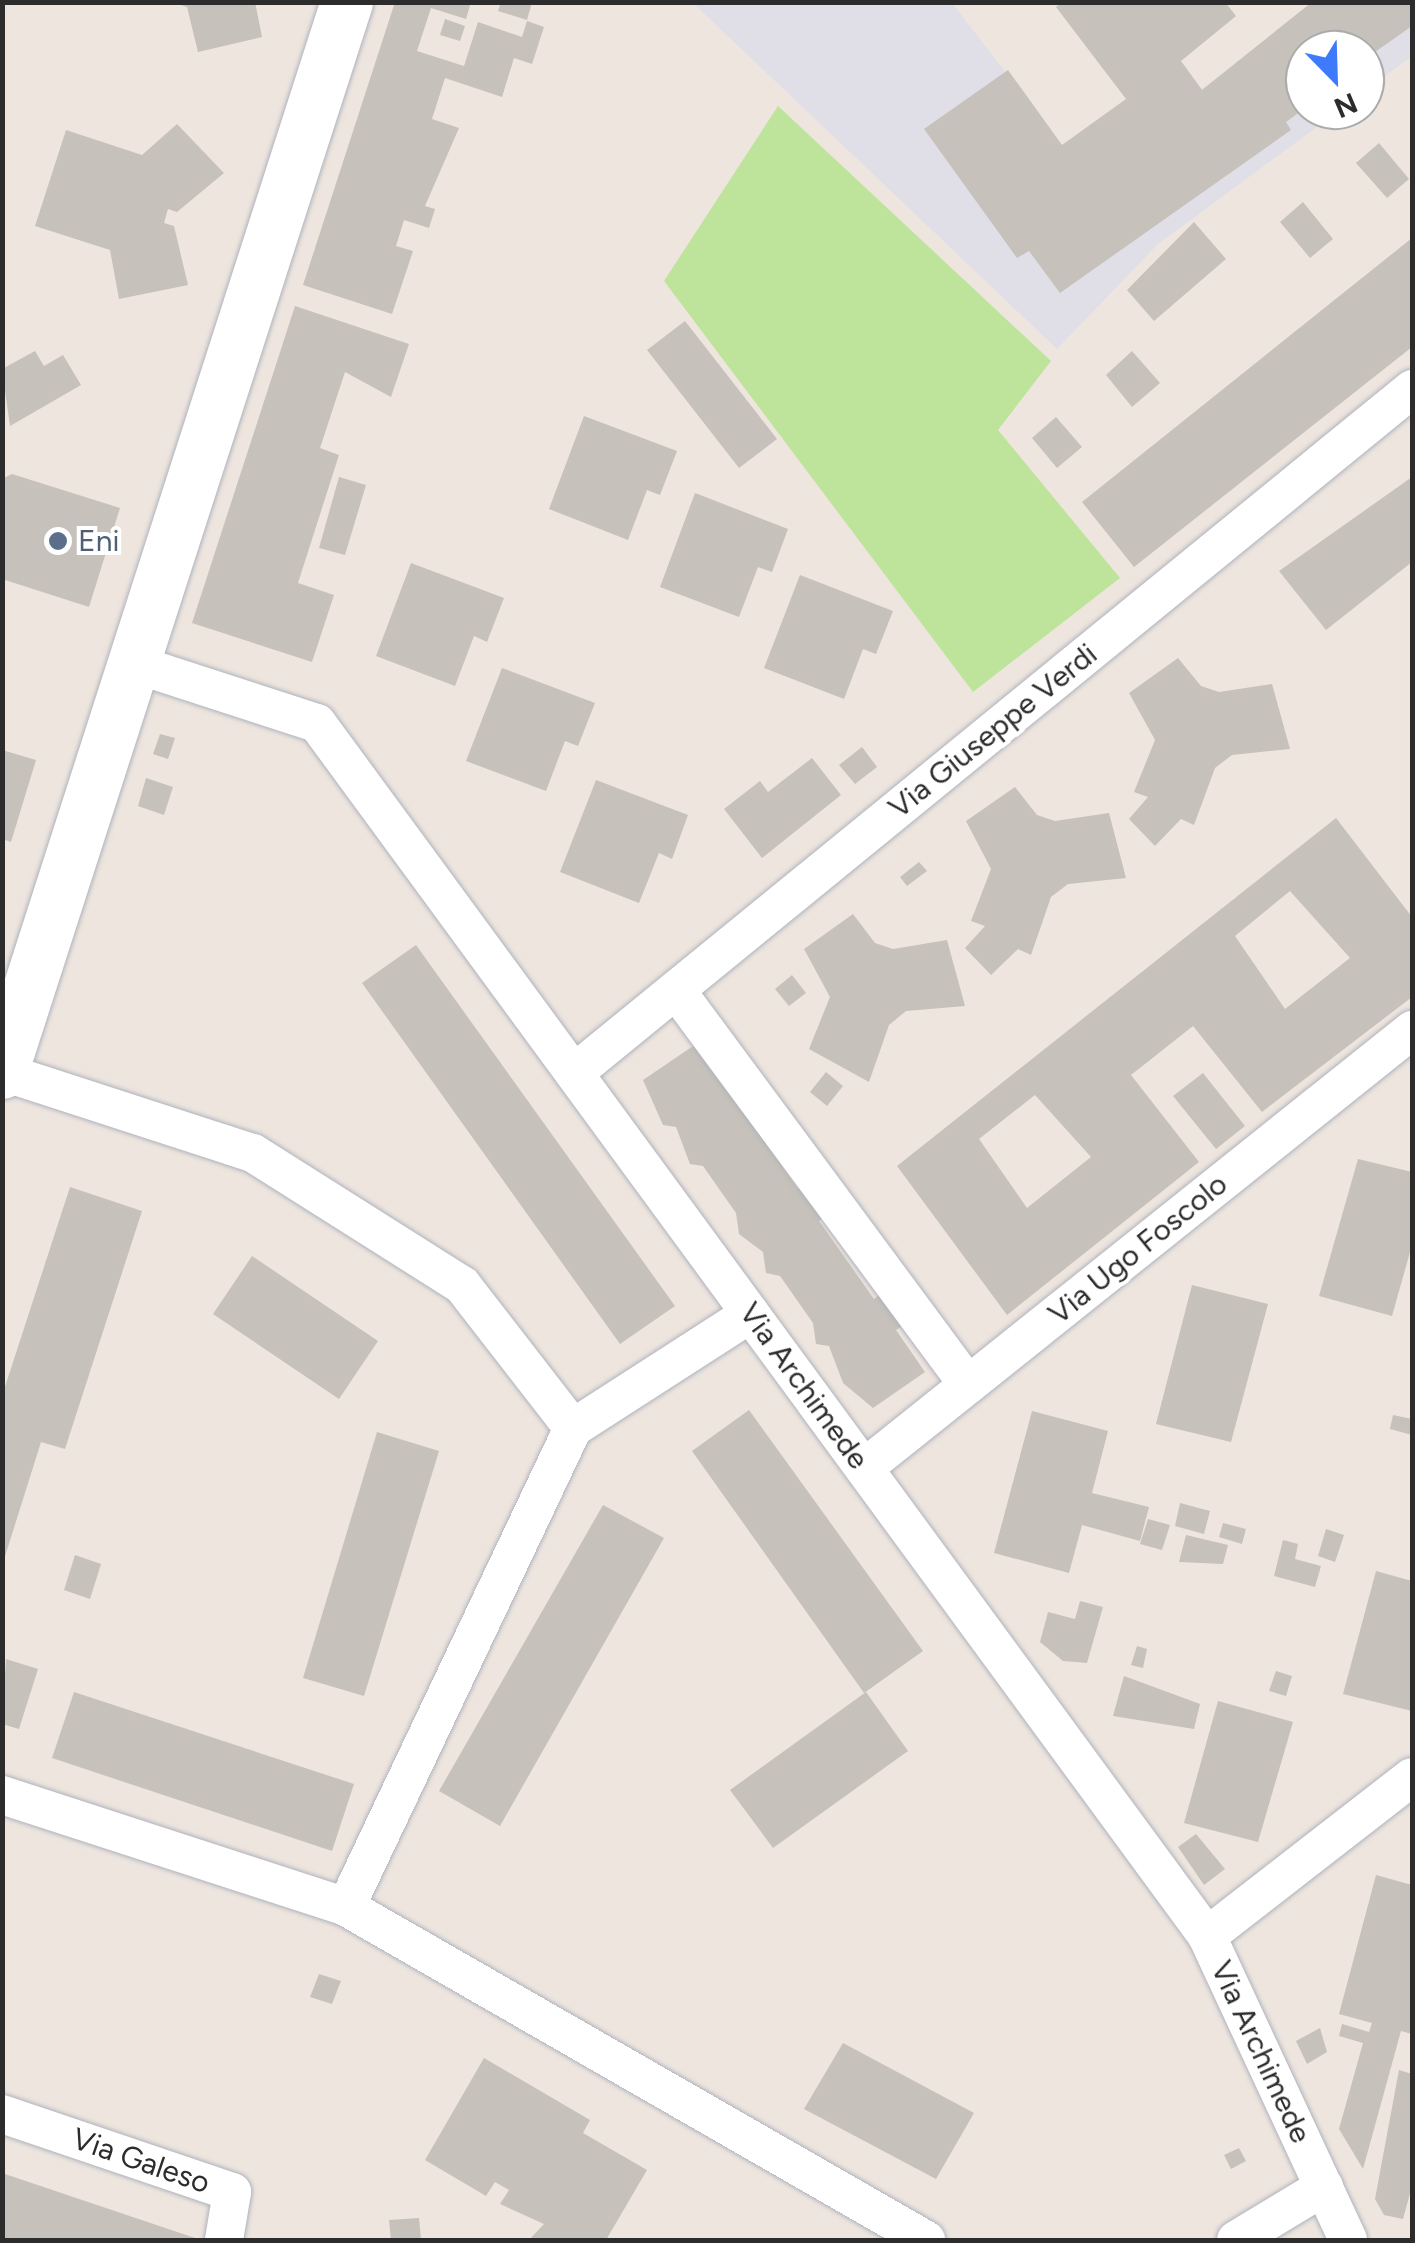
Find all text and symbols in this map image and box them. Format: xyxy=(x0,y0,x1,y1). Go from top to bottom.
north arrow xyxy=(1285,30,1385,130)
text: N xyxy=(1329,86,1363,126)
place label: Eni xyxy=(78,523,119,559)
marker: Eni xyxy=(47,530,69,552)
street label: Via Giuseppe Verdi xyxy=(882,636,1104,826)
street label: Via Ugo Foscolo xyxy=(1041,1166,1235,1332)
street label: Via Archimede xyxy=(732,1296,876,1476)
street label: Via Archimede xyxy=(1203,1955,1319,2149)
street label: Via Galeso xyxy=(68,2121,214,2201)

